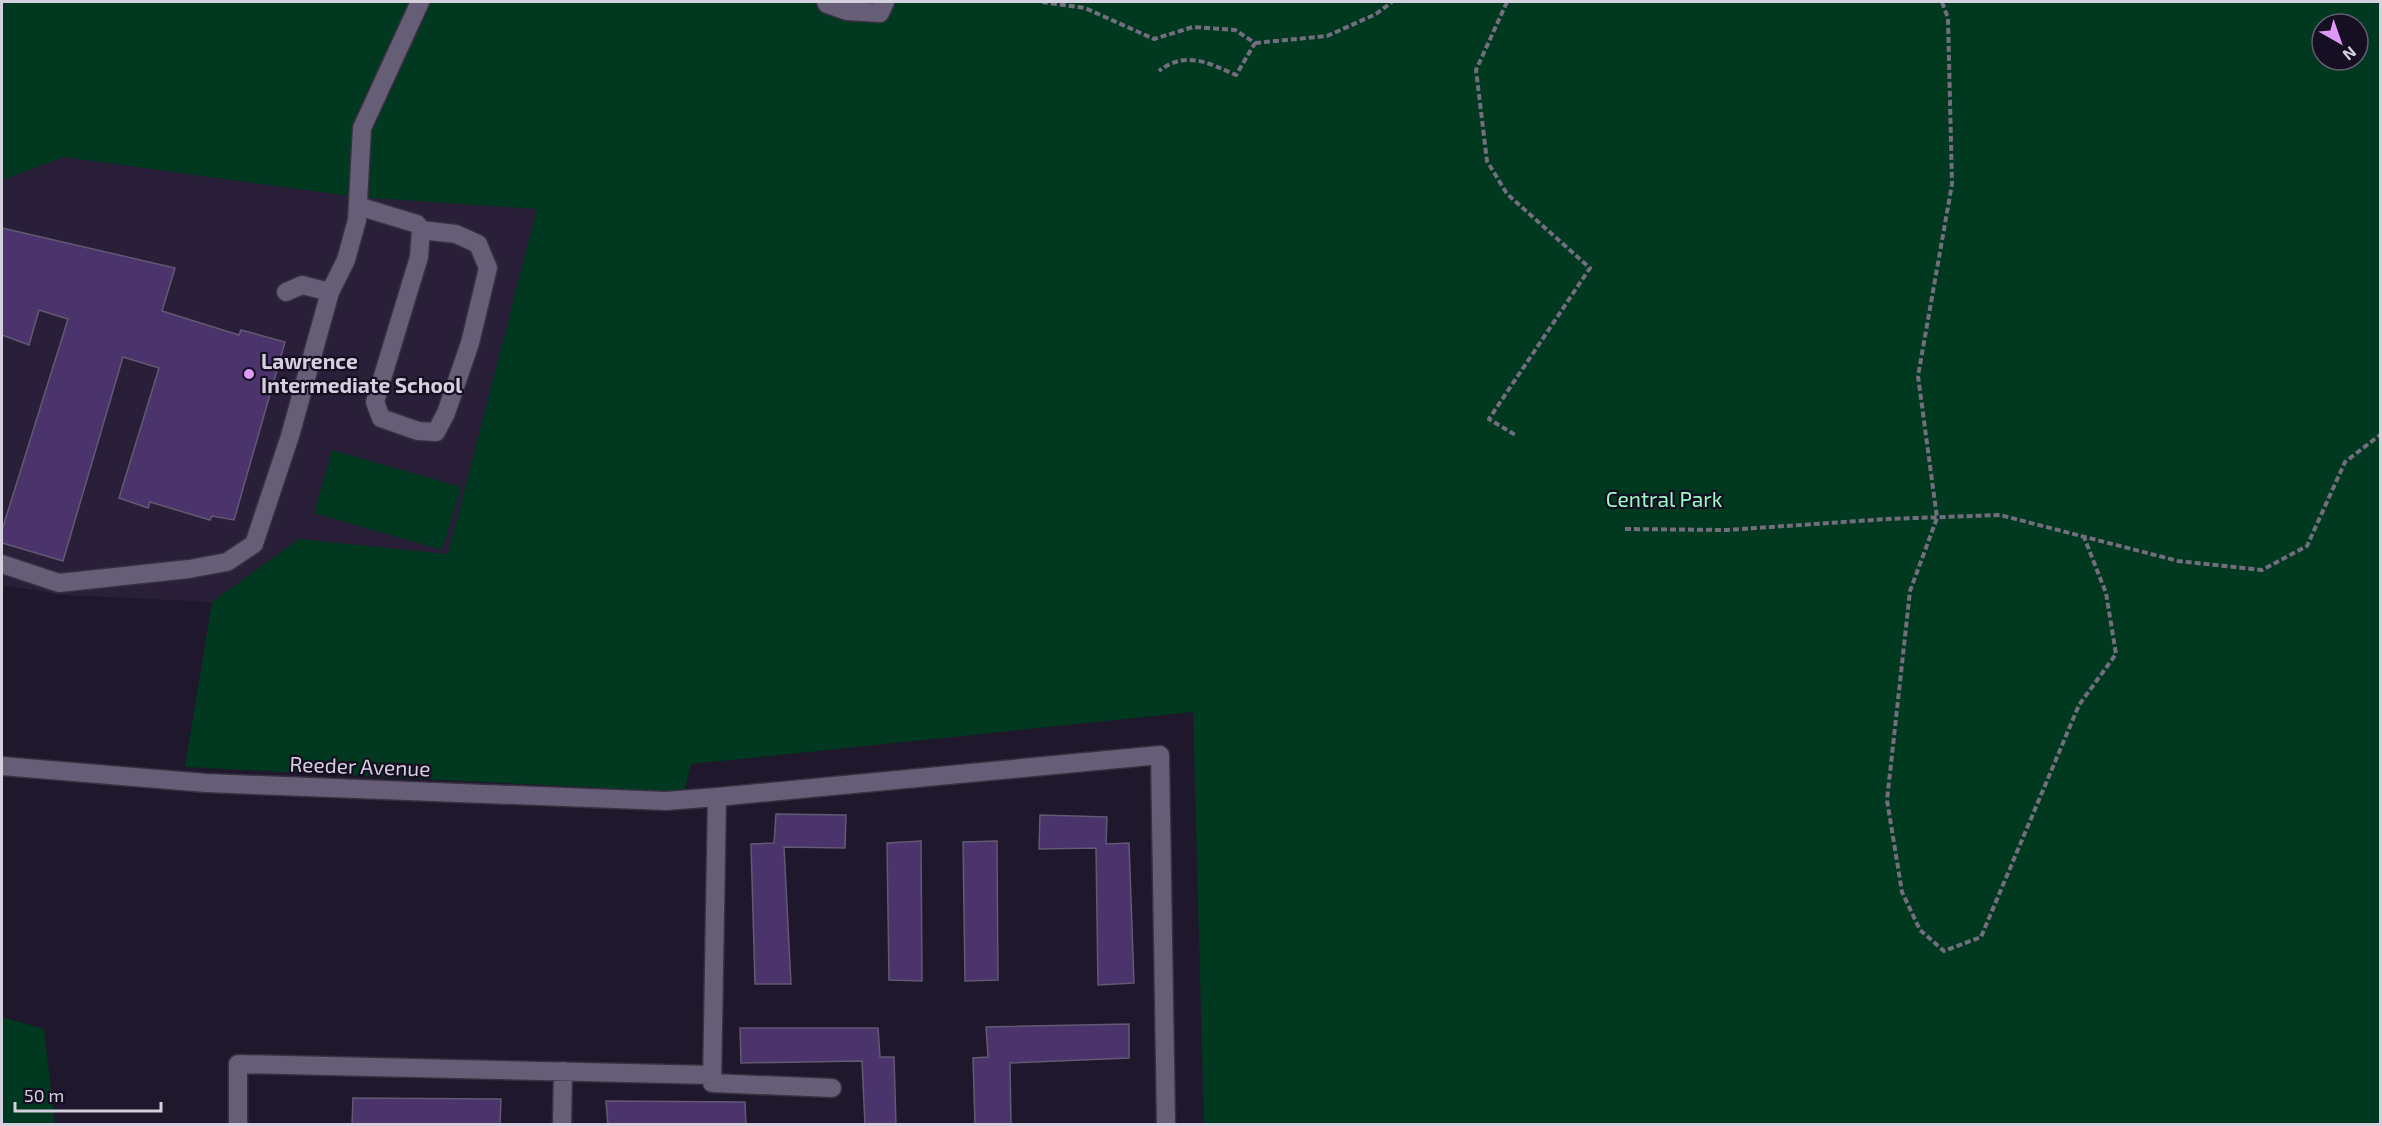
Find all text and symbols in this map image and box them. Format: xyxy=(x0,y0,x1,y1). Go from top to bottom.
north arrow xyxy=(2310,12,2370,72)
text: N xyxy=(2339,43,2360,65)
place label: Lawrence Intermediate School xyxy=(261,348,462,397)
marker: Lawrence Intermediate School xyxy=(242,367,256,381)
park label: Central Park xyxy=(1606,486,1723,511)
street label: Reeder Avenue xyxy=(289,751,431,780)
scale bar xyxy=(15,1075,160,1113)
text: 50 m xyxy=(24,1084,64,1106)

